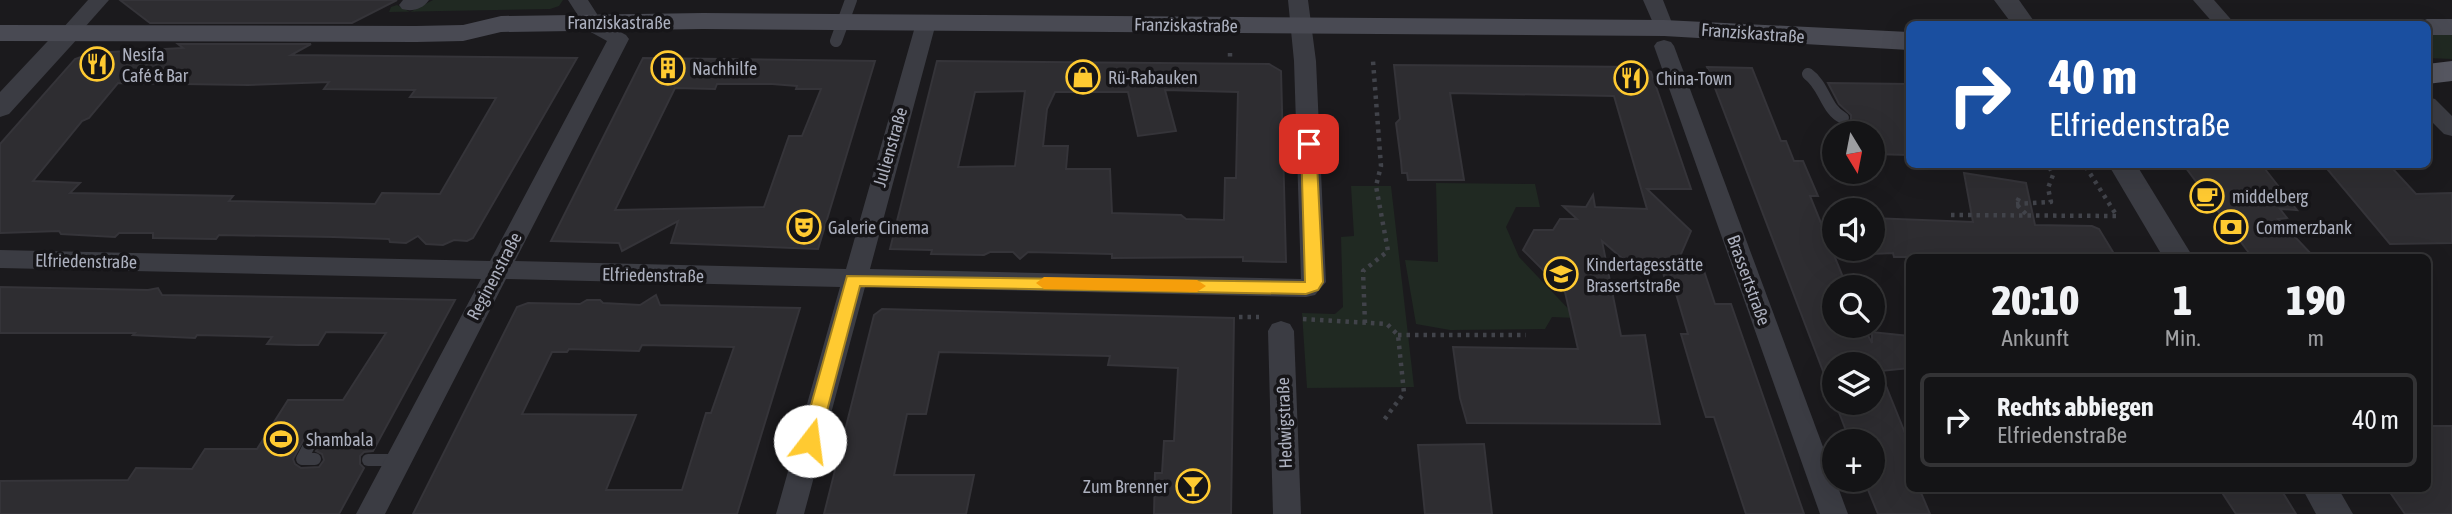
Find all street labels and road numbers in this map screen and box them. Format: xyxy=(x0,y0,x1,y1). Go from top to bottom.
street label: Franziskastraße xyxy=(567,12,671,33)
street label: Franziskastraße xyxy=(1134,14,1238,36)
street label: Franziskastraße xyxy=(1701,19,1805,47)
street label: Julienstraße xyxy=(869,105,911,189)
street label: Reginenstraße xyxy=(462,229,526,323)
street label: Brassertstraße xyxy=(1723,232,1775,328)
street label: Elfriedenstraße xyxy=(35,250,137,272)
street label: Elfriedenstraße xyxy=(602,264,704,286)
street label: Hedwigstraße xyxy=(1272,377,1296,469)

